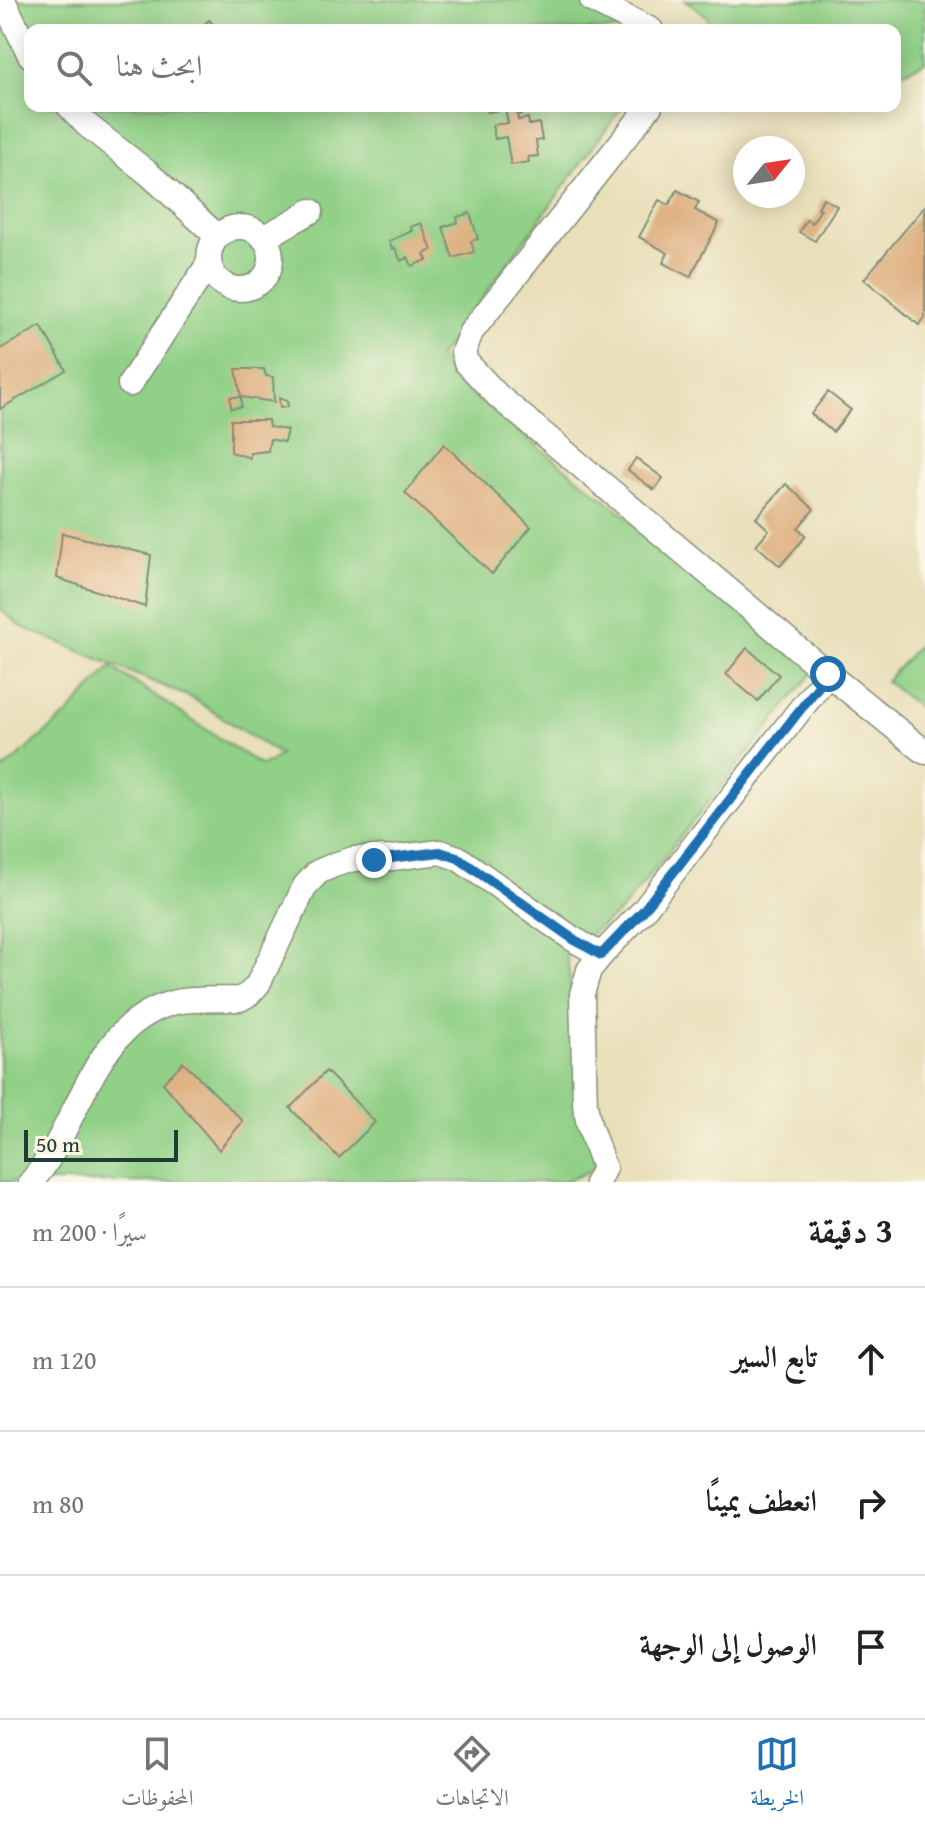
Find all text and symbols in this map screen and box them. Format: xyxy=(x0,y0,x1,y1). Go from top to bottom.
search box xyxy=(24,24,901,112)
text: ابحث هنا xyxy=(116,43,203,87)
icon: search xyxy=(52,46,96,90)
north arrow xyxy=(733,136,805,208)
route start xyxy=(810,656,846,692)
route end xyxy=(356,842,392,878)
scale bar xyxy=(24,1126,178,1162)
text: 50 m xyxy=(36,1128,80,1160)
text: 3 دقيقة xyxy=(809,1205,893,1254)
text: سيرًا · 200 m xyxy=(32,1212,147,1251)
text: تابع السير xyxy=(732,1334,817,1378)
icon: ahead xyxy=(849,1337,893,1381)
text: 120 m xyxy=(32,1340,97,1379)
text: انعطف يمينًا xyxy=(706,1478,817,1522)
icon: right xyxy=(849,1481,893,1525)
text: 80 m xyxy=(32,1484,84,1523)
text: الوصول إلى الوجهة xyxy=(639,1622,817,1666)
icon: arrive xyxy=(849,1625,893,1669)
tab: المحفوظات xyxy=(121,1732,193,1819)
tab: الاتجاهات xyxy=(435,1732,509,1819)
tab: الخريطة xyxy=(751,1732,804,1819)

